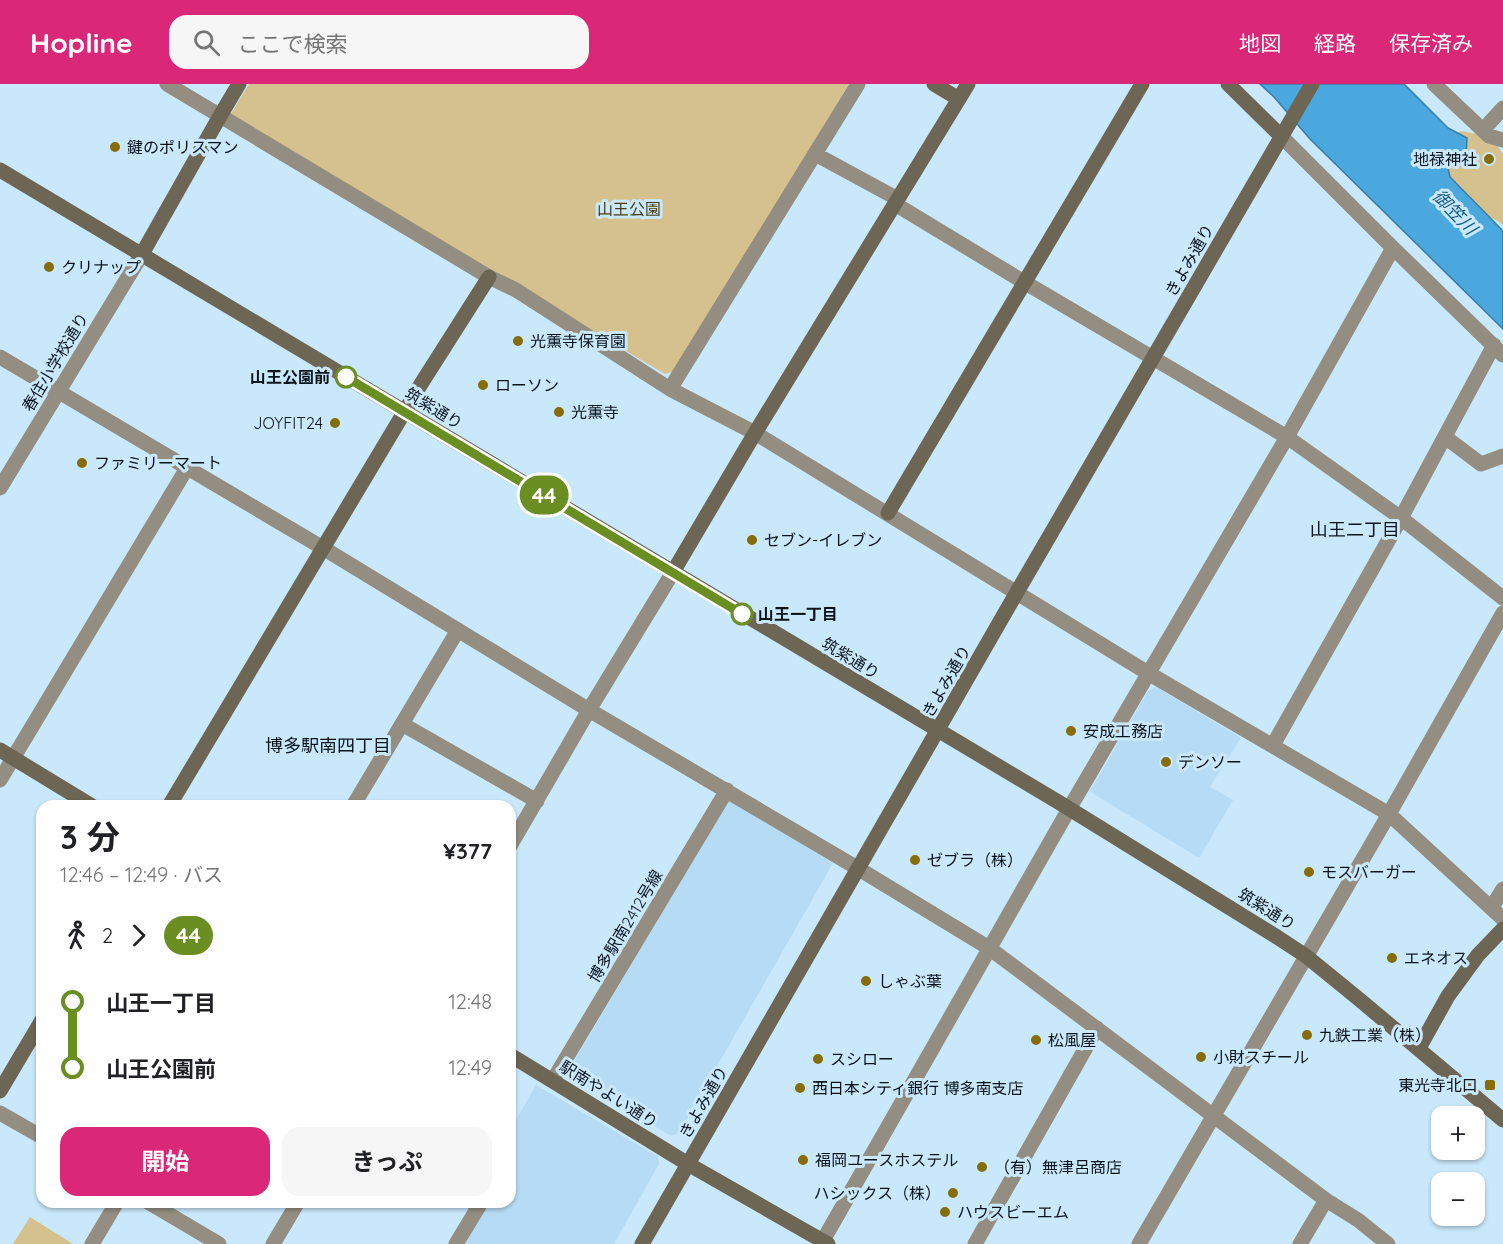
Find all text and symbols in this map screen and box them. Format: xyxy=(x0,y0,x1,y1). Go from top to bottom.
search box xyxy=(169,15,589,69)
text: Hopline xyxy=(30,25,133,60)
icon: search xyxy=(190,26,223,59)
text: ここで検索 xyxy=(238,30,348,58)
text: 地図 xyxy=(1239,30,1281,56)
text: 経路 xyxy=(1314,30,1356,56)
text: 保存済み xyxy=(1389,30,1473,56)
place label: 鍵のポリスマン xyxy=(127,137,239,157)
marker: 鍵のポリスマン xyxy=(108,140,122,154)
place label: 地禄神社 xyxy=(1413,149,1477,169)
marker: 地禄神社 xyxy=(1482,152,1496,166)
water label: 御笠川 xyxy=(1428,185,1483,241)
park label: 山王公園 xyxy=(597,199,661,219)
street label: きよみ通り xyxy=(1160,220,1218,300)
place label: クリナップ xyxy=(61,257,141,277)
marker: クリナップ xyxy=(42,260,56,274)
street label: 春住小学校通り xyxy=(18,309,92,415)
place label: 光薫寺保育園 xyxy=(530,331,626,351)
marker: 光薫寺保育園 xyxy=(511,334,525,348)
marker: 山王公園前 xyxy=(335,366,357,388)
place label: 山王公園前 xyxy=(250,367,330,387)
place label: ローソン xyxy=(495,375,559,395)
marker: ローソン xyxy=(476,378,490,392)
street label: 筑紫通り xyxy=(401,383,467,433)
place label: 光薫寺 xyxy=(571,402,619,422)
marker: 光薫寺 xyxy=(552,405,566,419)
place label: JOYFIT24 xyxy=(253,413,323,433)
marker: JOYFIT24 xyxy=(328,416,342,430)
place label: ファミリーマート xyxy=(94,453,222,473)
marker: ファミリーマート xyxy=(75,456,89,470)
line badge: 44 xyxy=(517,476,571,514)
text: 44 xyxy=(532,482,556,508)
district label: 山王二丁目 xyxy=(1310,518,1400,541)
place label: セブン-イレブン xyxy=(764,530,882,550)
marker: セブン-イレブン xyxy=(745,533,759,547)
marker: 山王一丁目 xyxy=(731,603,753,625)
place label: 山王一丁目 xyxy=(758,604,838,624)
street label: 筑紫通り xyxy=(818,633,884,683)
street label: きよみ通り xyxy=(917,641,975,721)
place label: 安成工務店 xyxy=(1083,721,1163,741)
marker: 安成工務店 xyxy=(1064,724,1078,738)
district label: 博多駅南四丁目 xyxy=(265,734,391,757)
place label: デンソー xyxy=(1178,752,1242,772)
marker: デンソー xyxy=(1159,755,1173,769)
text: 3 分 xyxy=(60,816,120,857)
text: ¥377 xyxy=(443,837,492,865)
place label: ゼブラ（株） xyxy=(927,850,1023,870)
marker: ゼブラ（株） xyxy=(908,853,922,867)
text: 12:46 – 12:49 · バス xyxy=(60,862,223,887)
place label: モスバーガー xyxy=(1321,862,1417,882)
marker: モスバーガー xyxy=(1302,865,1316,879)
street label: 博多駅南2412号線 xyxy=(584,866,666,986)
street label: 筑紫通り xyxy=(1235,884,1299,934)
icon: walk xyxy=(60,919,93,952)
icon: forward xyxy=(122,919,155,952)
text: 44 xyxy=(176,922,201,948)
text: 2 xyxy=(102,923,113,948)
place label: エネオス xyxy=(1404,948,1468,968)
marker: エネオス xyxy=(1385,951,1399,965)
place label: しゃぶ葉 xyxy=(878,971,942,991)
marker: しゃぶ葉 xyxy=(859,974,873,988)
text: 山王一丁目 xyxy=(106,989,216,1017)
text: 12:48 xyxy=(448,989,492,1014)
place label: 九鉄工業（株） xyxy=(1319,1025,1431,1045)
marker: 九鉄工業（株） xyxy=(1300,1028,1314,1042)
place label: 松風屋 xyxy=(1048,1030,1096,1050)
marker: 松風屋 xyxy=(1029,1033,1043,1047)
place label: 小財スチール xyxy=(1213,1047,1309,1067)
place label: スシロー xyxy=(830,1049,894,1069)
marker: 小財スチール xyxy=(1194,1050,1208,1064)
marker: スシロー xyxy=(811,1052,825,1066)
text: 山王公園前 xyxy=(106,1055,216,1083)
text: 12:49 xyxy=(448,1055,492,1080)
street label: 駅南やよい通り xyxy=(556,1056,662,1132)
street label: きよみ通り xyxy=(674,1062,732,1142)
place label: 東光寺北口 xyxy=(1398,1075,1478,1095)
place label: 西日本シティ銀行 博多南支店 xyxy=(812,1078,1023,1098)
marker: 東光寺北口 xyxy=(1483,1078,1497,1092)
marker: 西日本シティ銀行 博多南支店 xyxy=(793,1081,807,1095)
map controls xyxy=(1431,1106,1485,1226)
button: + xyxy=(1431,1106,1485,1160)
button: 開始 xyxy=(60,1127,270,1196)
button: きっぷ xyxy=(282,1127,492,1196)
place label: 福岡ユースホステル xyxy=(815,1150,958,1170)
marker: 福岡ユースホステル xyxy=(796,1153,810,1167)
place label: （有）無津呂商店 xyxy=(994,1157,1122,1177)
marker: （有）無津呂商店 xyxy=(975,1160,989,1174)
button: − xyxy=(1431,1172,1485,1226)
place label: ハシックス（株） xyxy=(813,1183,941,1203)
marker: ハシックス（株） xyxy=(946,1186,960,1200)
place label: ハウスビーエム xyxy=(957,1202,1069,1222)
marker: ハウスビーエム xyxy=(938,1205,952,1219)

